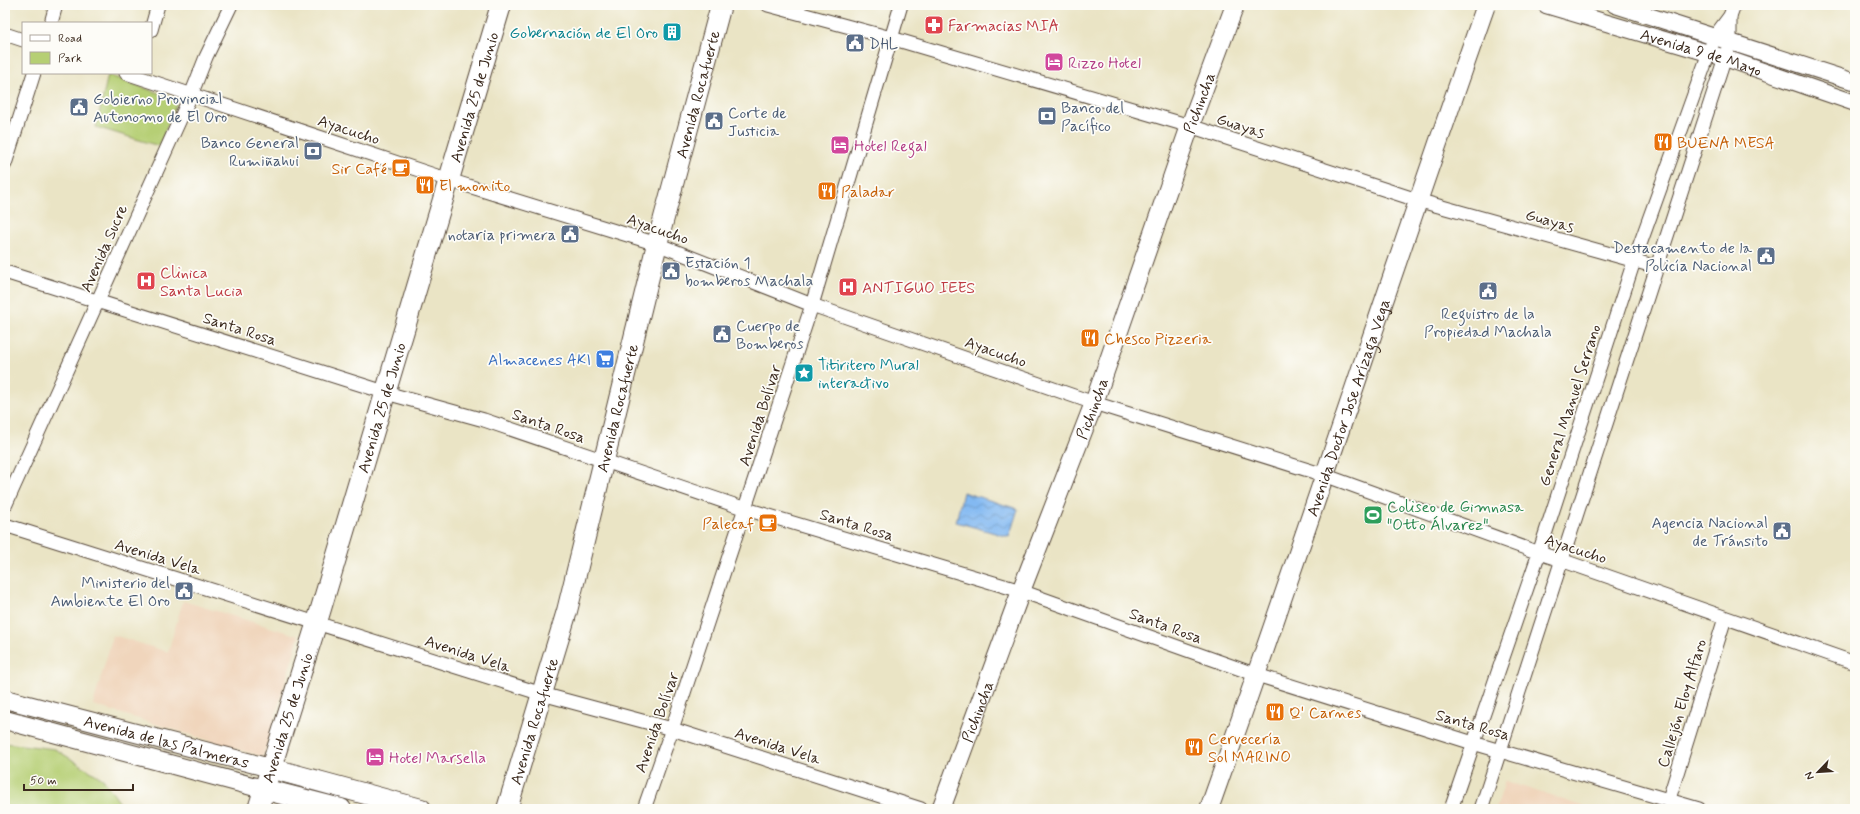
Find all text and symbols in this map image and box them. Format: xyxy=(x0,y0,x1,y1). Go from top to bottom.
pharmacy icon: Farmacias MIA xyxy=(923,14,945,36)
place label: Farmacias MIA xyxy=(948,16,1059,37)
building icon: Gobernación de El Oro xyxy=(661,21,683,43)
legend xyxy=(22,22,152,74)
place label: Gobernación de El Oro xyxy=(510,23,658,44)
street label: Avenida 9 de Mayo xyxy=(1637,24,1764,82)
street label: Avenida Rocafuerte xyxy=(671,28,726,161)
street label: Avenida 25 de Junio xyxy=(446,29,504,165)
text: Road xyxy=(58,31,82,47)
public building icon: DHL xyxy=(844,32,866,54)
place label: DHL xyxy=(869,34,899,55)
text: Park xyxy=(58,51,82,67)
hotel icon: Rizzo Hotel xyxy=(1043,51,1065,73)
place label: Rizzo Hotel xyxy=(1068,53,1141,74)
street label: Pichincha xyxy=(1179,69,1221,137)
place label: Gobierno Provincial Autonomo de El Oro xyxy=(93,89,228,128)
public building icon: Gobierno Provincial Autonomo de El Oro xyxy=(68,96,90,118)
place label: Banco del Pacífico xyxy=(1061,98,1124,137)
place label: Corte de Justicia xyxy=(728,103,787,142)
bank icon: Banco del Pacífico xyxy=(1036,105,1058,127)
street label: Guayas xyxy=(1214,109,1267,144)
public building icon: Corte de Justicia xyxy=(703,110,725,132)
street label: Ayacucho xyxy=(315,111,382,150)
restaurant icon: BUENA MESA xyxy=(1652,131,1674,153)
place label: Banco General Rumiñahui xyxy=(201,133,299,172)
place label: BUENA MESA xyxy=(1677,133,1775,154)
hotel icon: Hotel Regal xyxy=(829,134,851,156)
place label: Hotel Regal xyxy=(854,136,927,158)
bank icon: Banco General Rumiñahui xyxy=(302,140,324,162)
cafe icon: Sir Café xyxy=(390,157,412,179)
place label: Sir Café xyxy=(331,159,387,180)
restaurant icon: El monito xyxy=(414,174,436,196)
place label: El monito xyxy=(439,176,511,197)
restaurant icon: Paladar xyxy=(816,180,838,202)
place label: Paladar xyxy=(841,182,895,203)
street label: Avenida Sucre xyxy=(76,201,133,296)
street label: Guayas xyxy=(1523,205,1576,238)
street label: Ayacucho xyxy=(624,209,691,250)
public building icon: notaria primera xyxy=(559,223,581,245)
place label: notaria primera xyxy=(448,225,556,246)
place label: Destacamento de la Policía Nacional xyxy=(1613,238,1752,277)
public building icon: Destacamento de la Policía Nacional xyxy=(1755,245,1777,267)
place label: Estación 1 bomberos Machala xyxy=(685,253,814,292)
public building icon: Estación 1 bomberos Machala xyxy=(660,260,682,282)
place label: Clinica Santa Lucia xyxy=(160,263,243,302)
hospital icon: Clinica Santa Lucia xyxy=(135,270,157,292)
hospital icon: ANTIGUO IEES xyxy=(837,276,859,298)
place label: ANTIGUO IEES xyxy=(862,278,975,299)
public building icon: Reguistro de la Propiedad Machala xyxy=(1477,280,1499,302)
street label: Avenida Doctor Jose Arízaga Vega xyxy=(1302,296,1396,519)
place label: Reguistro de la Propiedad Machala xyxy=(1424,304,1552,343)
street label: Santa Rosa xyxy=(200,308,279,351)
place label: Cuerpo de Bomberos xyxy=(736,316,804,355)
street label: General Manuel Serrano xyxy=(1534,322,1606,489)
public building icon: Cuerpo de Bomberos xyxy=(711,323,733,345)
restaurant icon: Chesco Pizzeria xyxy=(1079,327,1101,349)
place label: Chesco Pizzeria xyxy=(1104,329,1212,350)
street label: Ayacucho xyxy=(962,332,1029,373)
street label: Avenida 25 de Junio xyxy=(353,340,412,476)
street label: Avenida Rocafuerte xyxy=(592,341,644,475)
supermarket icon: Almacenes AKI xyxy=(594,348,616,370)
place label: Almacenes AKI xyxy=(488,350,591,371)
place label: Titiritero Mural interactivo xyxy=(818,355,919,394)
street label: Avenida Bolívar xyxy=(734,362,787,469)
place icon: Titiritero Mural interactivo xyxy=(793,362,815,384)
street label: Pichincha xyxy=(1072,375,1114,443)
street label: Santa Rosa xyxy=(509,404,588,449)
place label: Coliseo de Gimnasa "Otto Álvarez" xyxy=(1387,497,1524,536)
street label: Santa Rosa xyxy=(817,504,896,547)
sports icon: Coliseo de Gimnasa "Otto Álvarez" xyxy=(1362,504,1384,526)
cafe icon: Palecaf xyxy=(757,512,779,534)
place label: Agencia Nacional de Tránsito xyxy=(1651,513,1768,552)
place label: Palecaf xyxy=(702,514,754,535)
public building icon: Agencia Nacional de Tránsito xyxy=(1771,520,1793,542)
street label: Ayacucho xyxy=(1542,530,1609,569)
street label: Avenida Vela xyxy=(112,534,204,581)
place label: Ministerio del Ambiente El Oro xyxy=(51,573,170,612)
public building icon: Ministerio del Ambiente El Oro xyxy=(173,580,195,602)
street label: Santa Rosa xyxy=(1126,604,1205,649)
street label: Avenida Vela xyxy=(422,631,514,678)
street label: Callejón Eloy Alfaro xyxy=(1653,636,1712,770)
street label: Avenida 25 de Junio xyxy=(258,650,319,786)
street label: Avenida Rocafuerte xyxy=(506,655,564,787)
street label: Avenida Bolívar xyxy=(630,669,685,776)
street label: Pichincha xyxy=(957,678,999,746)
restaurant icon: Q' Carnes xyxy=(1264,701,1286,723)
place label: Q' Carnes xyxy=(1289,703,1361,724)
street label: Santa Rosa xyxy=(1433,705,1512,746)
street label: Avenida de las Palmeras xyxy=(81,711,251,774)
street label: Avenida Vela xyxy=(732,723,824,770)
place label: Cervecería Sol MARINO xyxy=(1208,729,1291,768)
restaurant icon: Cervecería Sol MARINO xyxy=(1183,736,1205,758)
hotel icon: Hotel Marsella xyxy=(364,746,386,768)
place label: Hotel Marsella xyxy=(389,748,486,769)
north arrow xyxy=(1798,752,1838,792)
scale bar xyxy=(24,766,133,792)
text: N xyxy=(1802,770,1818,782)
text: 50 m xyxy=(30,773,57,789)

